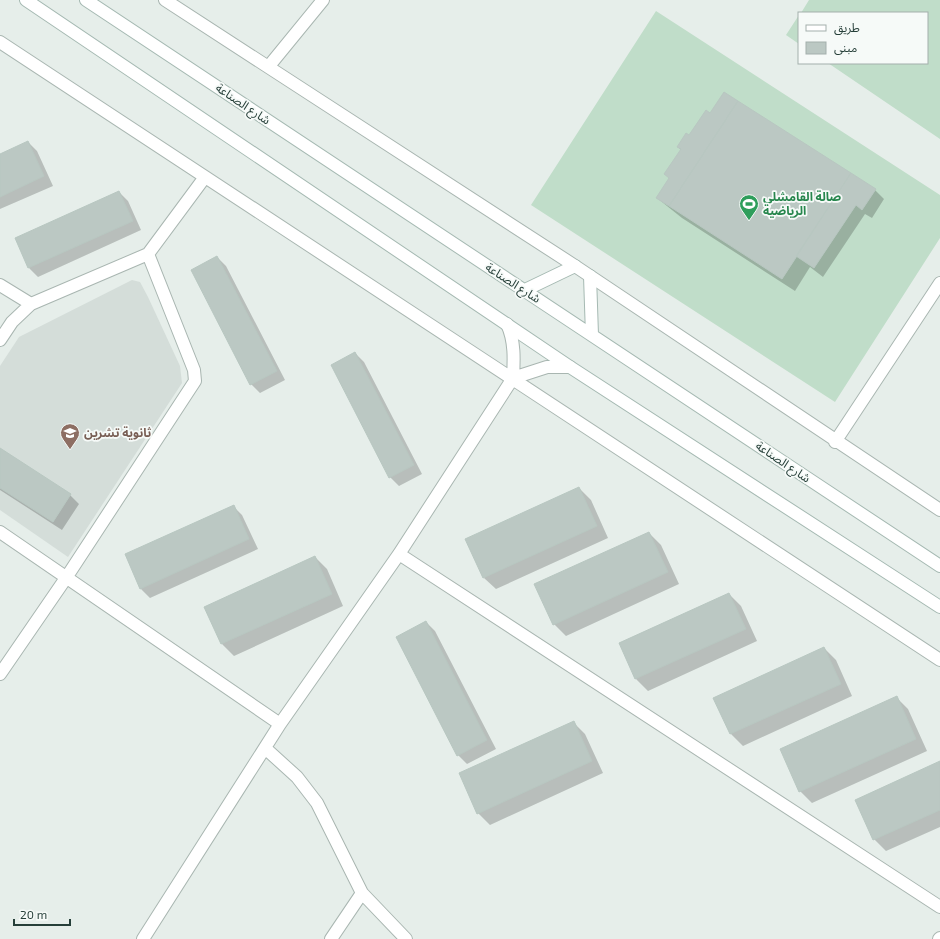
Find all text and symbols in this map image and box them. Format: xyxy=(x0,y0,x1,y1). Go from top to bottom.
legend xyxy=(798,12,928,64)
text: طريق xyxy=(834,20,860,36)
text: مبنى xyxy=(834,40,857,55)
street label: شارع الصناعة xyxy=(212,80,274,129)
place label: صالة القامشلي الرياضية xyxy=(763,189,842,218)
sports icon: صالة القامشلي الرياضية xyxy=(738,193,760,221)
street label: شارع الصناعة xyxy=(482,259,544,308)
school or university icon: ثانوية تشرين xyxy=(59,422,81,450)
place label: ثانوية تشرين xyxy=(84,425,152,440)
street label: شارع الصناعة xyxy=(752,438,814,487)
scale bar xyxy=(14,901,70,927)
text: 20 m xyxy=(20,907,47,921)

